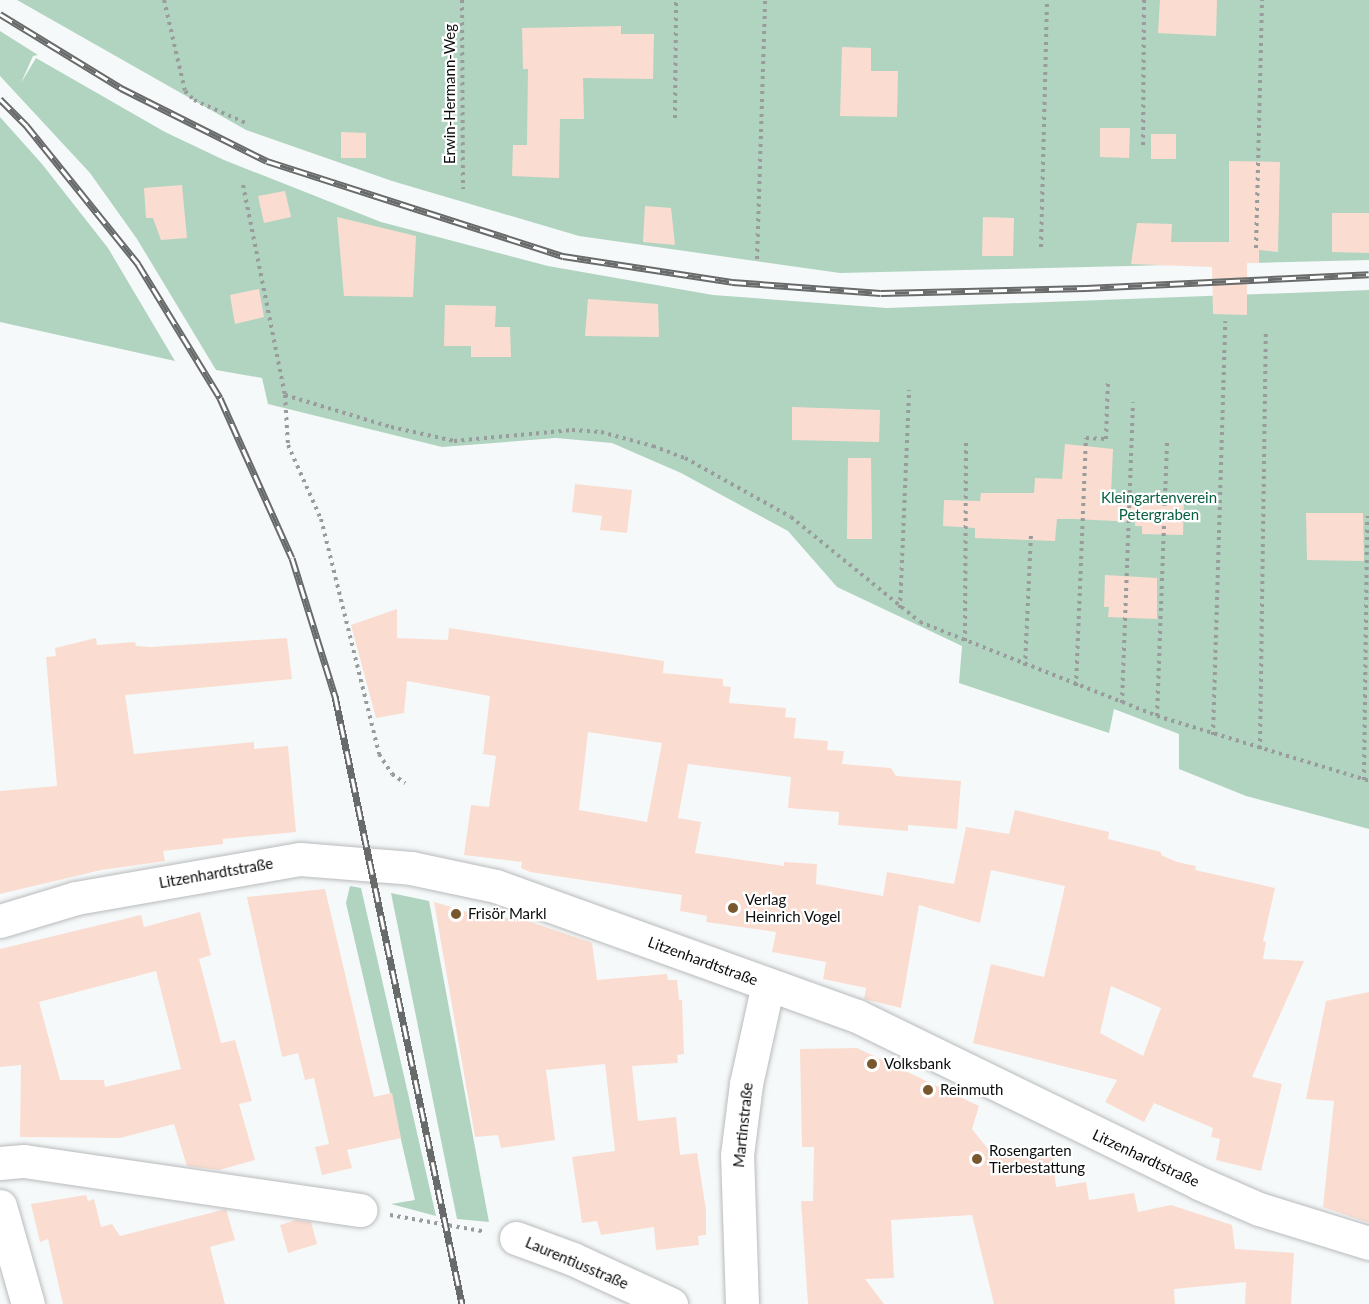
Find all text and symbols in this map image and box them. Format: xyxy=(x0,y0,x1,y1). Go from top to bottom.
street label: Erwin-Hermann-Weg xyxy=(441,24,459,164)
park label: Kleingartenverein Petergraben xyxy=(1101,488,1217,523)
street label: Litzenhardtstraße xyxy=(157,854,275,892)
place label: Verlag Heinrich Vogel xyxy=(745,890,841,925)
marker: Verlag Heinrich Vogel xyxy=(726,901,740,915)
place label: Frisör Markl xyxy=(468,905,547,923)
marker: Frisör Markl xyxy=(449,907,463,921)
street label: Litzenhardtstraße xyxy=(646,933,760,989)
place label: Volksbank xyxy=(884,1055,951,1073)
marker: Volksbank xyxy=(865,1057,879,1071)
place label: Reinmuth xyxy=(940,1081,1003,1099)
street label: Martinstraße xyxy=(730,1082,756,1168)
marker: Reinmuth xyxy=(921,1083,935,1097)
street label: Litzenhardtstraße xyxy=(1090,1125,1202,1191)
place label: Rosengarten Tierbestattung xyxy=(989,1141,1085,1176)
marker: Rosengarten Tierbestattung xyxy=(970,1152,984,1166)
street label: Laurentiusstraße xyxy=(523,1233,631,1293)

